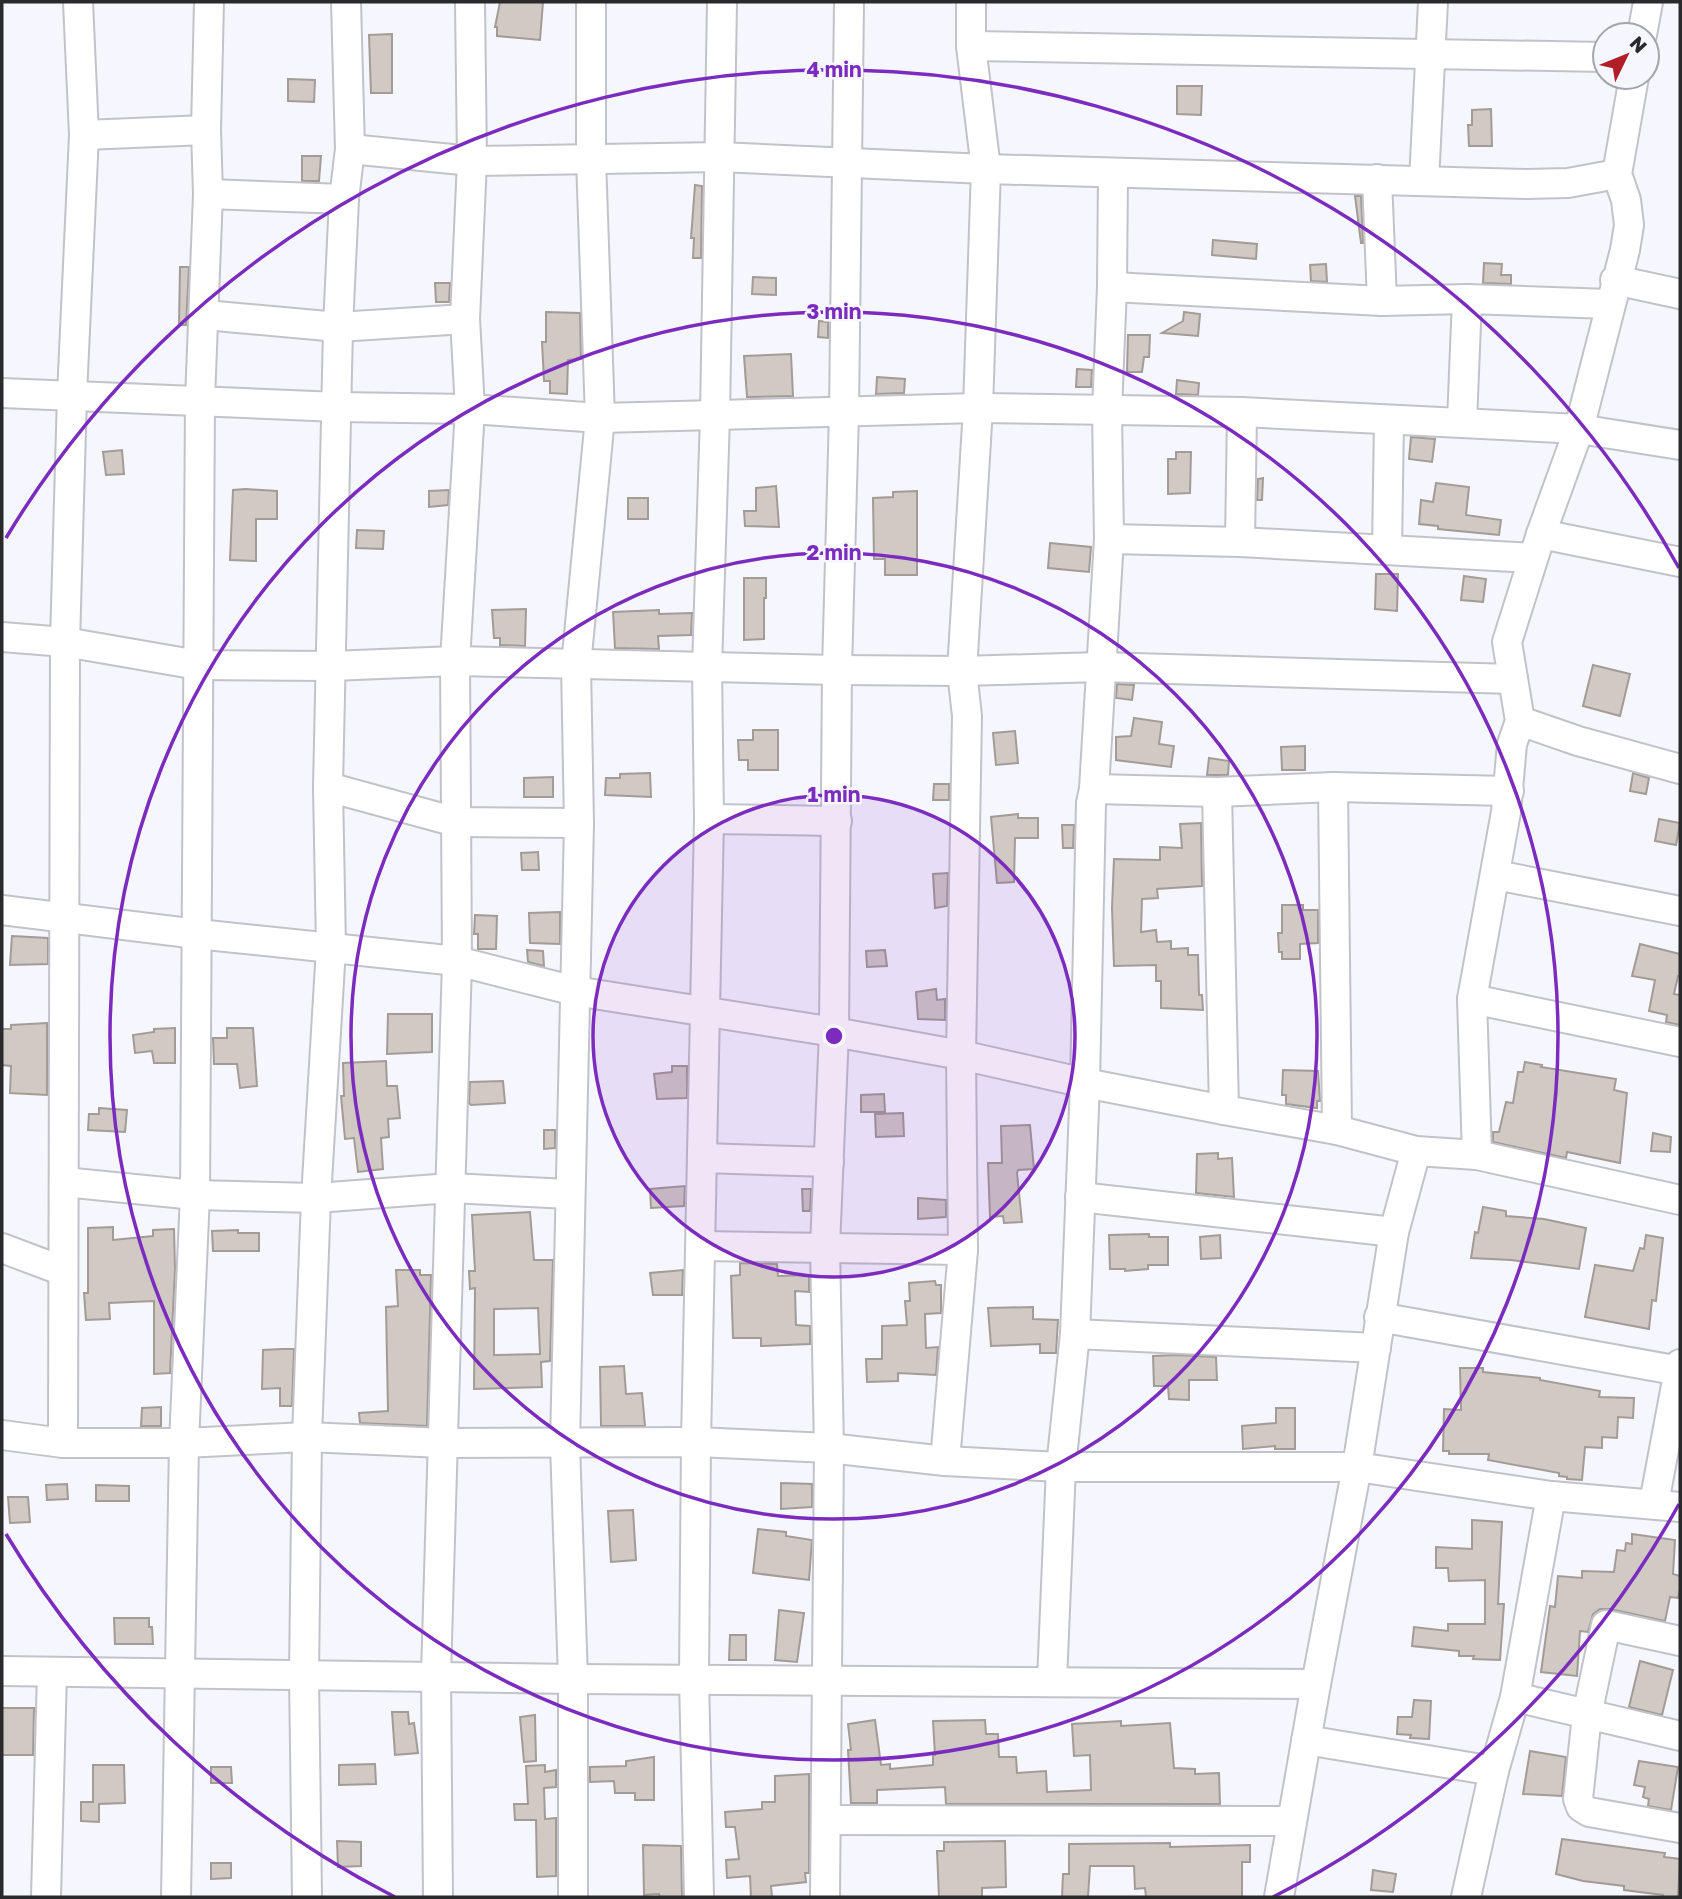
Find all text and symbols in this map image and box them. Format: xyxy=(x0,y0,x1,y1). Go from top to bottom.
north arrow xyxy=(1591,21,1661,91)
text: N xyxy=(1625,31,1652,57)
text: 4 min xyxy=(806,56,862,82)
text: 3 min xyxy=(807,298,861,324)
text: 2 min xyxy=(807,539,861,565)
text: 1 min xyxy=(808,781,860,807)
centre of rings xyxy=(822,1024,846,1048)

